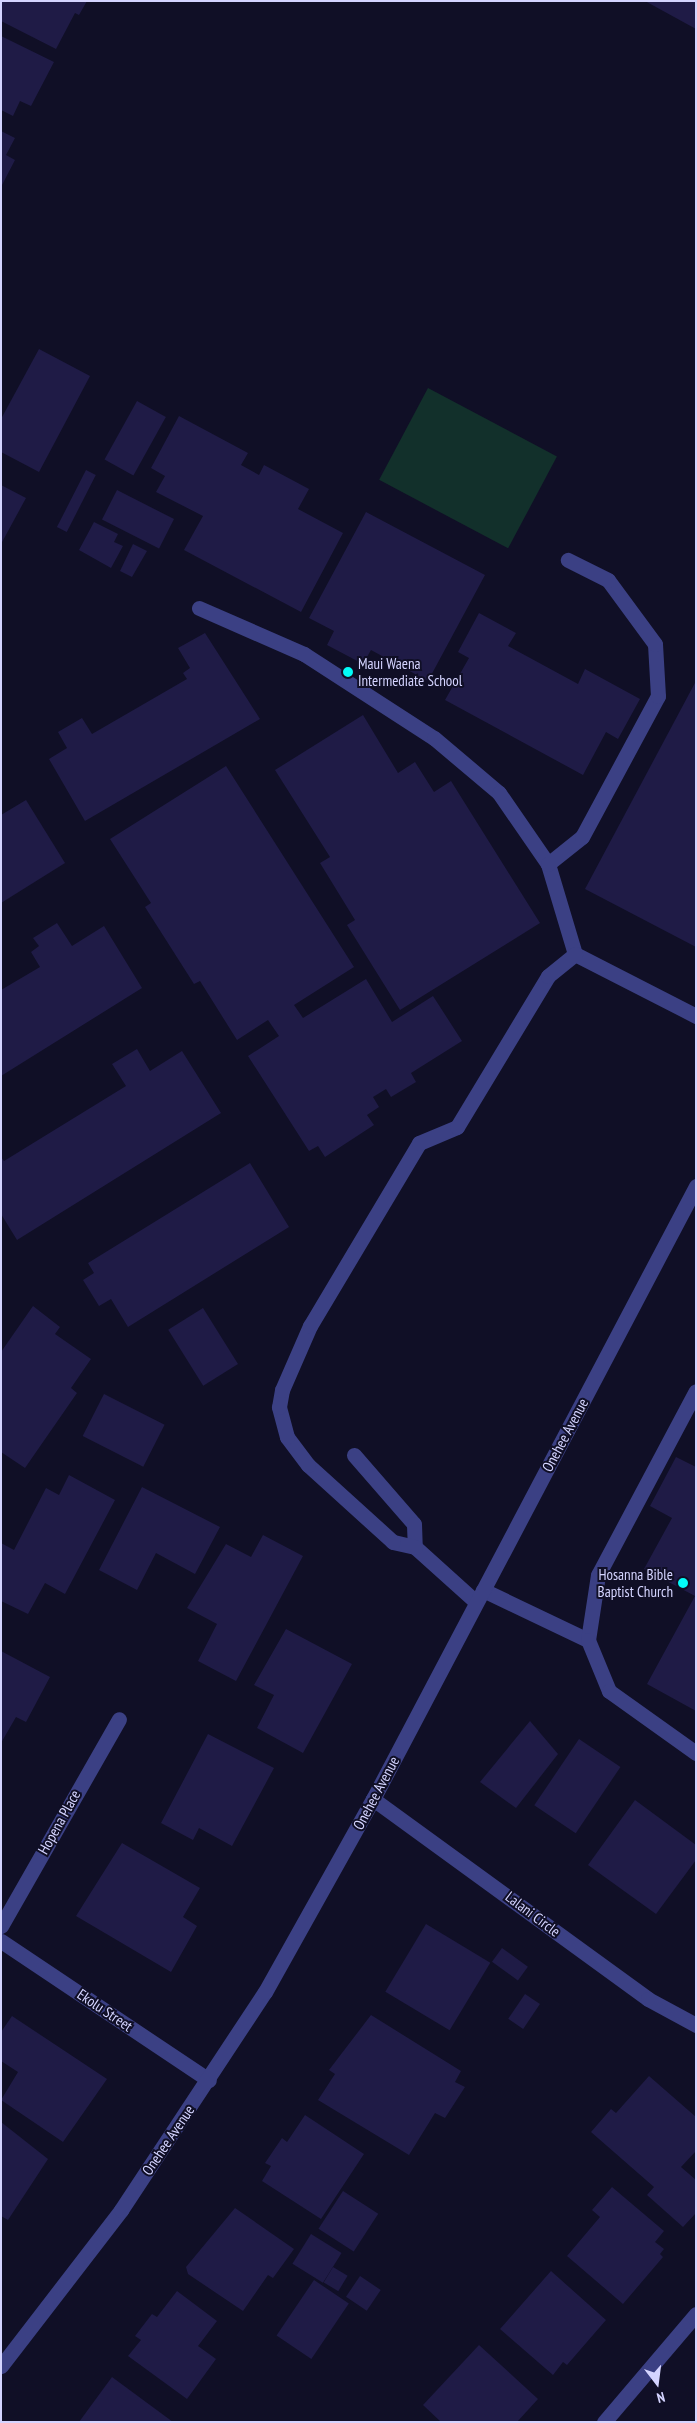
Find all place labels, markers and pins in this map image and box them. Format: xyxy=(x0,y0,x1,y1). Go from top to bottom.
place label: Maui Waena Intermediate School xyxy=(358,654,462,689)
marker: Maui Waena Intermediate School xyxy=(342,666,354,678)
place label: Hosanna Bible Baptist Church xyxy=(598,1565,673,1600)
marker: Hosanna Bible Baptist Church xyxy=(677,1577,689,1589)

